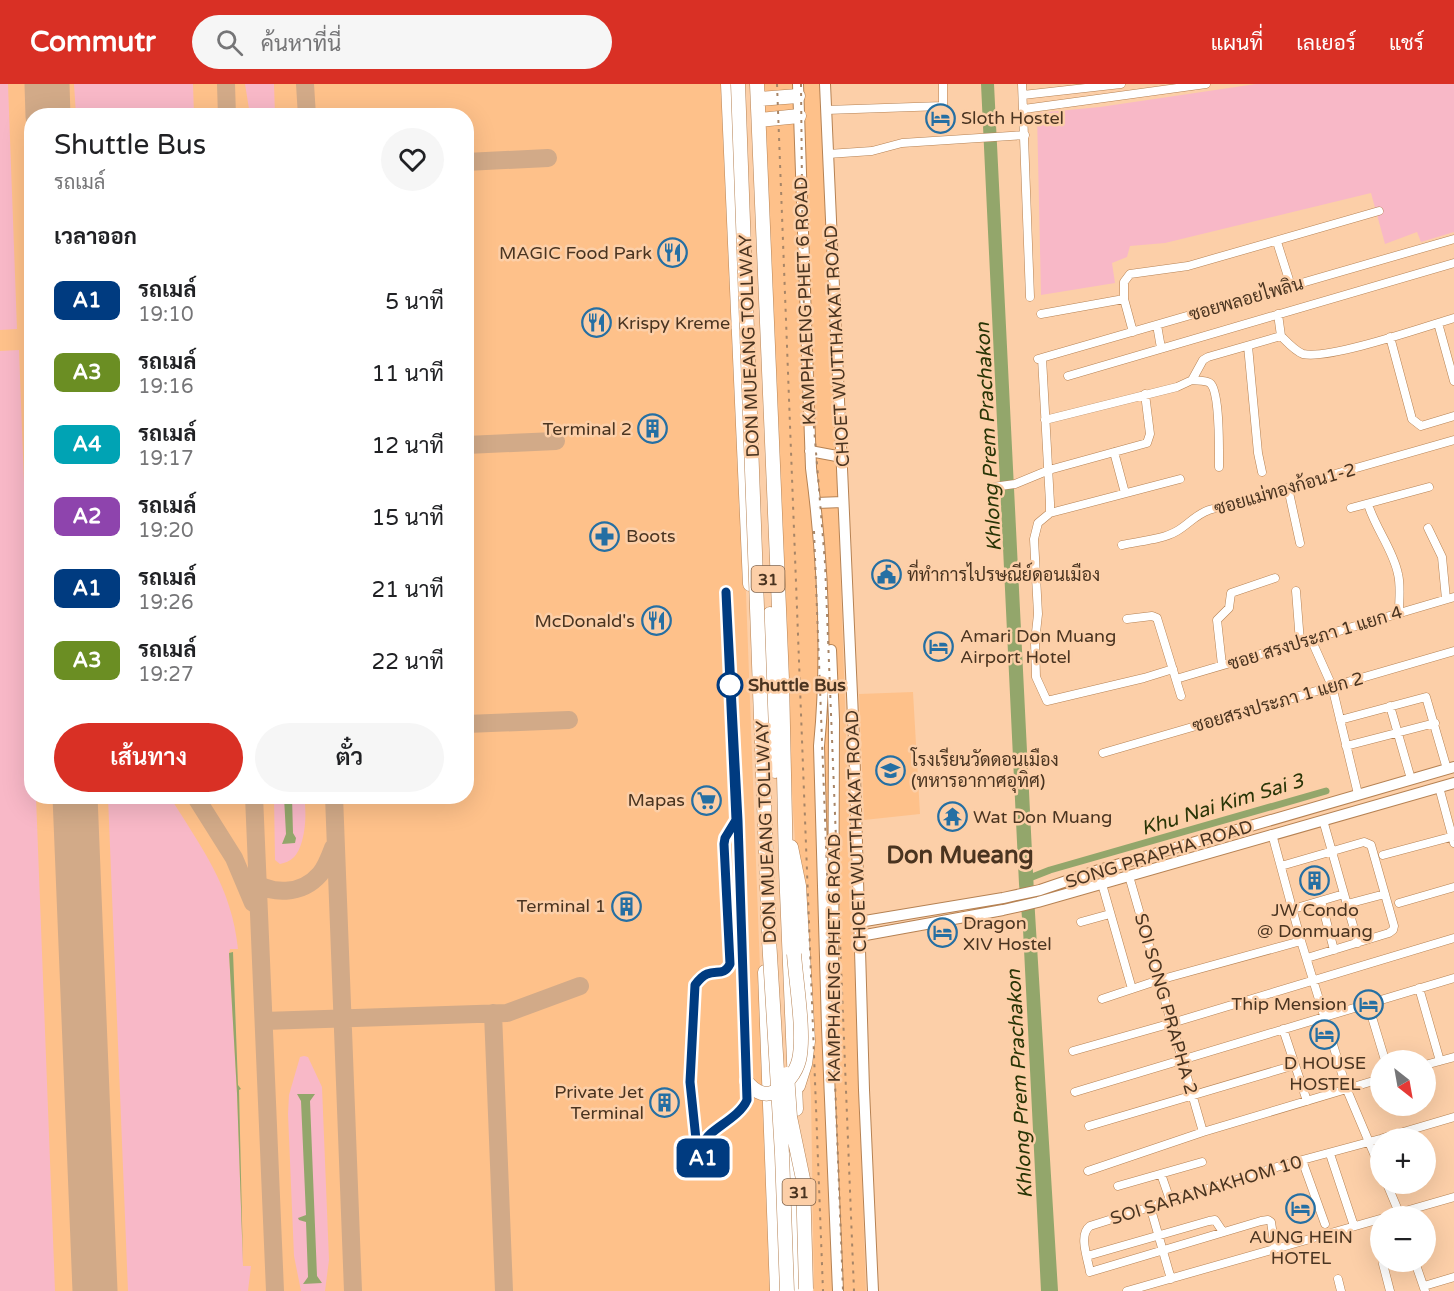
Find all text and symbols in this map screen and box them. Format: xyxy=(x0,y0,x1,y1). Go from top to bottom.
search box xyxy=(192,15,612,69)
text: Commutr xyxy=(30,25,156,59)
icon: search xyxy=(213,26,246,59)
text: ค้นหาที่นี่ xyxy=(261,31,341,57)
text: แผนที่ xyxy=(1211,31,1263,56)
text: เลเยอร์ xyxy=(1296,31,1356,56)
text: แชร์ xyxy=(1389,31,1424,56)
hotel icon: Sloth Hostel xyxy=(924,102,956,134)
place label: Sloth Hostel xyxy=(961,107,1064,129)
text: Shuttle Bus xyxy=(54,128,206,162)
button: heart xyxy=(381,128,444,191)
text: รถเมล์ xyxy=(54,171,105,195)
street label: KAMPHAENG PHET 6 ROAD xyxy=(790,176,820,426)
text: เวลาออก xyxy=(54,224,137,250)
street label: CHOET WUTTHAKAT ROAD xyxy=(820,224,854,468)
street label: DON MUEANG TOLLWAY xyxy=(734,234,764,458)
restaurant icon: MAGIC Food Park xyxy=(657,237,689,269)
place label: MAGIC Food Park xyxy=(499,242,652,264)
street label: ซอยพลอยไพลิน xyxy=(1186,270,1306,326)
text: รถเมล์ xyxy=(138,277,196,303)
text: A1 xyxy=(73,288,101,313)
text: 5 นาที xyxy=(385,289,444,315)
text: 19:10 xyxy=(138,303,193,327)
restaurant icon: Krispy Kreme xyxy=(580,307,612,339)
place label: Krispy Kreme xyxy=(617,312,730,334)
water label: Khlong Prem Prachakon xyxy=(971,321,1007,552)
text: รถเมล์ xyxy=(138,349,196,375)
text: A3 xyxy=(73,360,101,385)
text: 11 นาที xyxy=(372,361,444,387)
text: 19:16 xyxy=(138,375,193,399)
building icon: Terminal 2 xyxy=(637,413,669,445)
place label: Terminal 2 xyxy=(543,418,632,440)
text: รถเมล์ xyxy=(138,421,196,447)
text: A4 xyxy=(73,432,101,457)
text: 12 นาที xyxy=(372,433,444,459)
text: 19:17 xyxy=(138,447,193,471)
street label: ซอยแม่ทองก้อน1-2 xyxy=(1211,457,1358,520)
text: รถเมล์ xyxy=(138,493,196,519)
text: A2 xyxy=(73,504,101,529)
text: 15 นาที xyxy=(372,505,444,531)
text: 19:20 xyxy=(138,519,193,543)
pharmacy icon: Boots xyxy=(589,520,621,552)
place label: Boots xyxy=(626,525,676,547)
public building icon: ที่ทำการไปรษณีย์ดอนเมือง xyxy=(870,559,902,591)
place label: ที่ทำการไปรษณีย์ดอนเมือง xyxy=(907,559,1100,586)
text: รถเมล์ xyxy=(138,565,196,591)
road number: 31 xyxy=(752,566,784,592)
text: A1 xyxy=(73,576,101,601)
text: 21 นาที xyxy=(372,577,444,603)
text: 19:26 xyxy=(138,591,193,615)
street label: ซอย สรงประภา 1 แยก 4 xyxy=(1225,601,1405,675)
restaurant icon: McDonald's xyxy=(640,605,672,637)
place label: McDonald's xyxy=(535,610,635,632)
place label: Amari Don Muang Airport Hotel xyxy=(960,625,1116,668)
hotel icon: Amari Don Muang Airport Hotel xyxy=(923,630,955,662)
text: รถเมล์ xyxy=(138,637,196,663)
text: A3 xyxy=(73,648,101,673)
text: 22 นาที xyxy=(372,649,444,675)
text: 19:27 xyxy=(138,663,193,687)
street label: ซอยสรงประภา 1 แยก 2 xyxy=(1190,667,1366,737)
marker: Shuttle Bus xyxy=(717,672,743,698)
place label: Shuttle Bus xyxy=(748,674,846,696)
street label: CHOET WUTTHAKAT ROAD xyxy=(841,709,871,953)
street label: DON MUEANG TOLLWAY xyxy=(751,720,781,944)
button: เส้นทาง xyxy=(54,723,243,792)
button: ตั๋ว xyxy=(255,723,444,792)
place label: โรงเรียนวัดดอนเมือง (ทหารอากาศอุทิศ) xyxy=(910,747,1059,793)
school or university icon: โรงเรียนวัดดอนเมือง (ทหารอากาศอุทิศ) xyxy=(874,754,906,786)
water label: Khu Nai Kim Sai 3 xyxy=(1138,768,1308,841)
supermarket icon: Mapas xyxy=(690,784,722,816)
place label: Mapas xyxy=(627,789,685,811)
temple icon: Wat Don Muang xyxy=(936,801,968,833)
place label: Wat Don Muang xyxy=(973,806,1112,828)
street label: SONG PRAPHA ROAD xyxy=(1063,815,1255,893)
street label: KAMPHAENG PHET 6 ROAD xyxy=(823,834,845,1082)
district label: Don Mueang xyxy=(886,841,1034,870)
building icon: JW Condo @ Donmuang xyxy=(1299,865,1331,897)
building icon: Terminal 1 xyxy=(611,890,643,922)
place label: Terminal 1 xyxy=(517,895,606,917)
place label: JW Condo @ Donmuang xyxy=(1257,899,1373,942)
street label: SOI SONG PRAPHA 2 xyxy=(1130,911,1202,1097)
place label: Dragon XIV Hostel xyxy=(963,912,1052,955)
hotel icon: Dragon XIV Hostel xyxy=(926,917,958,949)
water label: Khlong Prem Prachakon xyxy=(1002,968,1038,1199)
hotel icon: Thip Mension xyxy=(1352,988,1384,1020)
place label: Thip Mension xyxy=(1231,993,1347,1015)
hotel icon: D HOUSE HOSTEL xyxy=(1309,1018,1341,1050)
north arrow xyxy=(1370,1050,1436,1116)
map controls xyxy=(1370,1050,1436,1272)
place label: D HOUSE HOSTEL xyxy=(1284,1052,1366,1095)
place label: Private Jet Terminal xyxy=(554,1081,644,1124)
building icon: Private Jet Terminal xyxy=(649,1086,681,1118)
button: + xyxy=(1370,1128,1436,1194)
line badge: A1 xyxy=(676,1138,730,1178)
text: A1 xyxy=(689,1146,717,1171)
street label: SOI SARANAKHOM 10 xyxy=(1108,1150,1304,1230)
road number: 31 xyxy=(782,1179,816,1205)
hotel icon: AUNG HEIN HOTEL xyxy=(1285,1192,1317,1224)
button: − xyxy=(1370,1206,1436,1272)
place label: AUNG HEIN HOTEL xyxy=(1249,1226,1353,1269)

